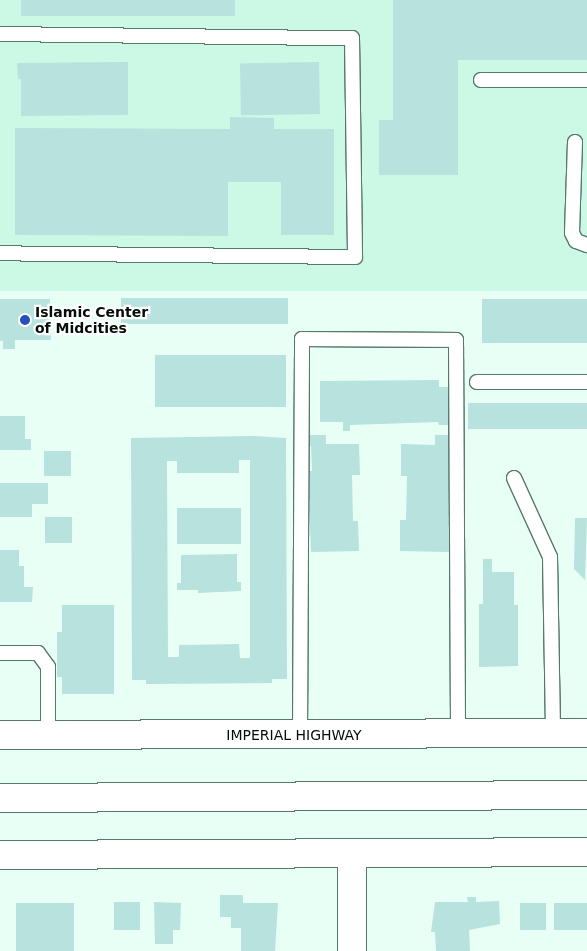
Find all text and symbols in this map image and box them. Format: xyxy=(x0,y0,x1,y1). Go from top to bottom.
place label: Islamic Center of Midcities xyxy=(35,304,148,336)
marker: Islamic Center of Midcities xyxy=(19,314,31,326)
street label: IMPERIAL HIGHWAY xyxy=(226,727,362,743)

